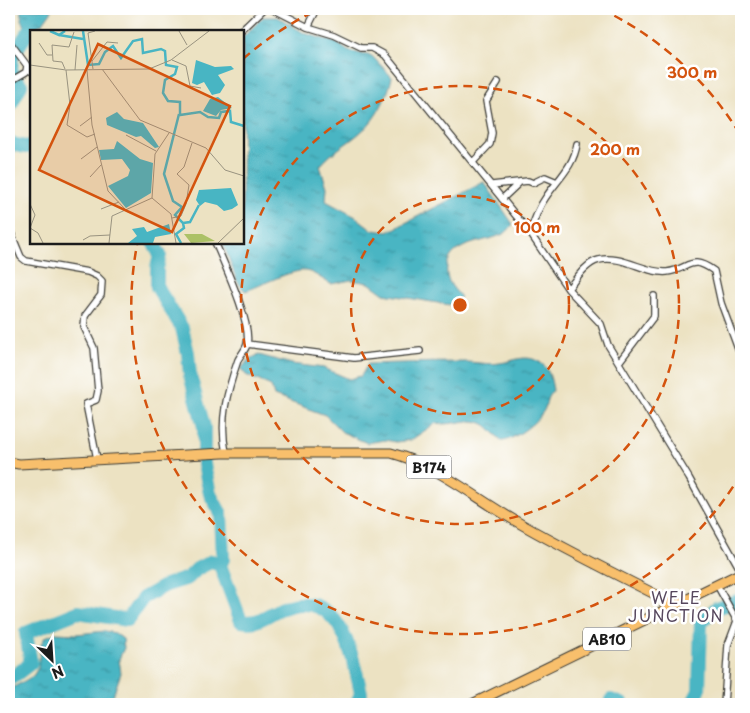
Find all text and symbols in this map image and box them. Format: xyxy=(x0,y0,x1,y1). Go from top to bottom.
inset map xyxy=(30,30,244,244)
text: 300 m xyxy=(667,60,717,83)
text: 200 m xyxy=(590,137,640,160)
text: 100 m xyxy=(514,215,560,238)
centre of rings xyxy=(451,296,469,314)
road number: B174 xyxy=(406,456,452,478)
district label: WELE JUNCTION xyxy=(628,585,724,627)
road number: AB10 xyxy=(583,628,631,650)
north arrow xyxy=(28,636,78,686)
text: N xyxy=(48,660,67,684)

